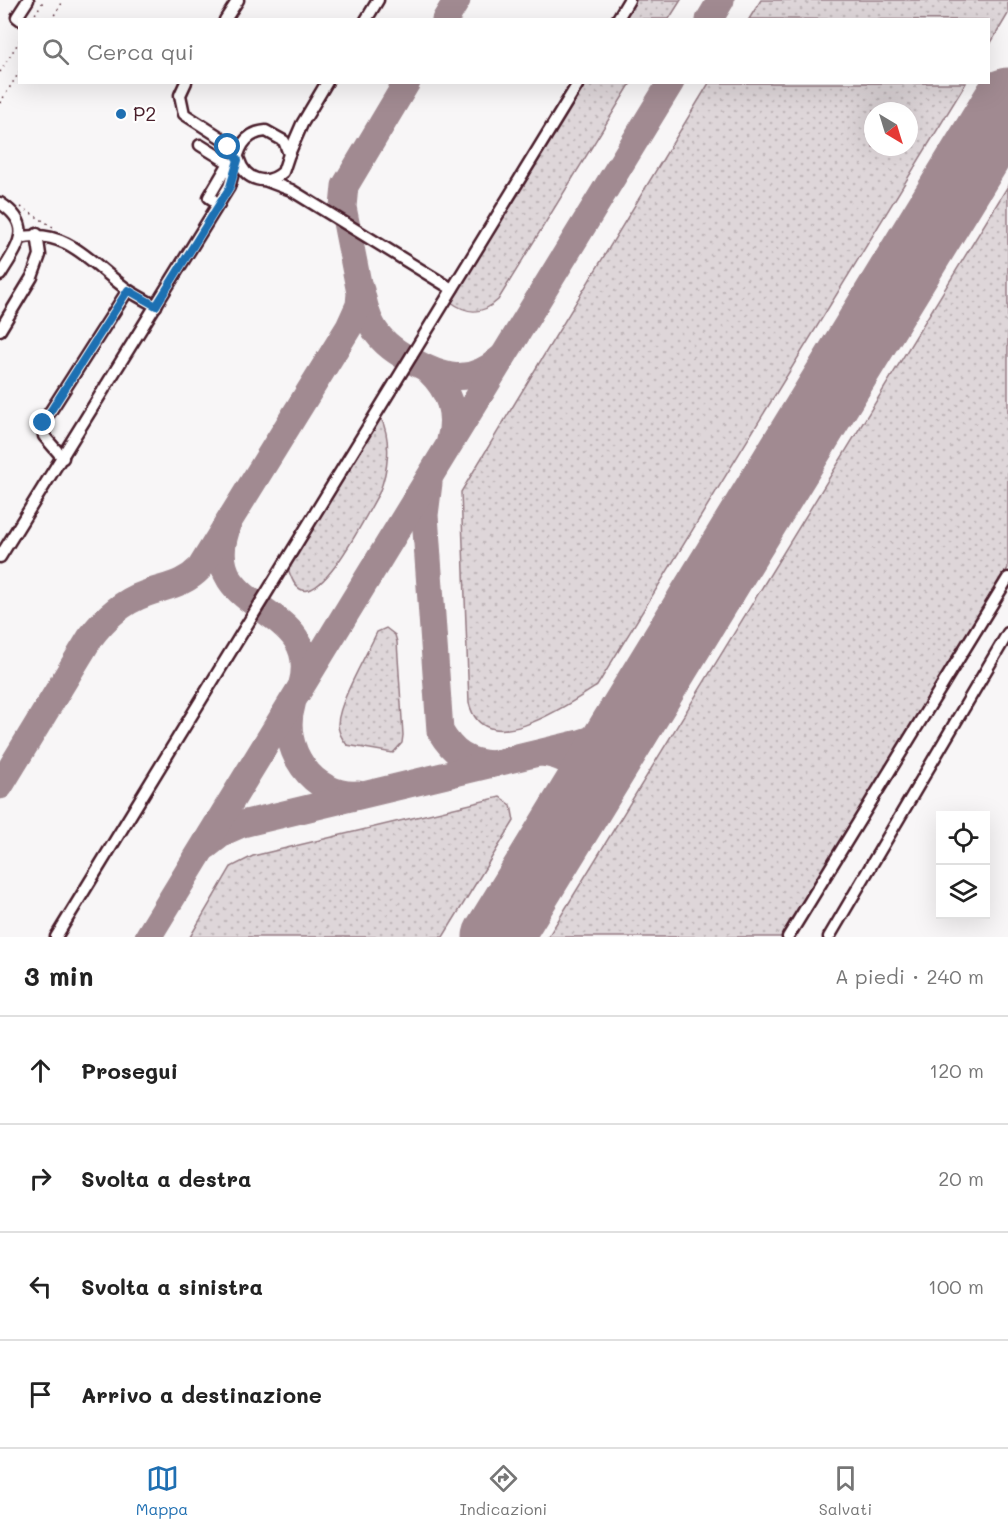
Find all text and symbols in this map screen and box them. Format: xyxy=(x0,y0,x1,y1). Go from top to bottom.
search box xyxy=(18,18,990,84)
icon: search xyxy=(39,35,72,68)
text: Cerca qui xyxy=(87,37,194,66)
place label: P2 xyxy=(133,100,156,126)
north arrow xyxy=(864,102,918,156)
marker: P2 xyxy=(114,107,128,121)
route start xyxy=(214,133,240,159)
route end xyxy=(29,409,55,435)
map controls xyxy=(936,811,990,919)
button: locate xyxy=(936,811,990,865)
button: layers xyxy=(936,865,990,919)
text: 3 min xyxy=(24,959,93,993)
text: A piedi · 240 m xyxy=(835,963,984,989)
icon: ahead xyxy=(24,1054,57,1087)
text: Prosegui xyxy=(81,1056,178,1085)
text: 120 m xyxy=(929,1057,984,1083)
icon: right xyxy=(24,1162,57,1195)
text: Svolta a destra xyxy=(81,1164,251,1193)
text: 20 m xyxy=(938,1165,984,1191)
icon: left xyxy=(24,1270,57,1303)
text: Svolta a sinistra xyxy=(81,1272,263,1301)
text: 100 m xyxy=(928,1273,984,1299)
icon: arrive xyxy=(24,1378,57,1411)
text: Arrivo a destinazione xyxy=(81,1380,322,1409)
tab: Mappa xyxy=(136,1462,188,1519)
tab: Indicazioni xyxy=(460,1462,547,1519)
tab: Salvati xyxy=(819,1462,872,1519)

